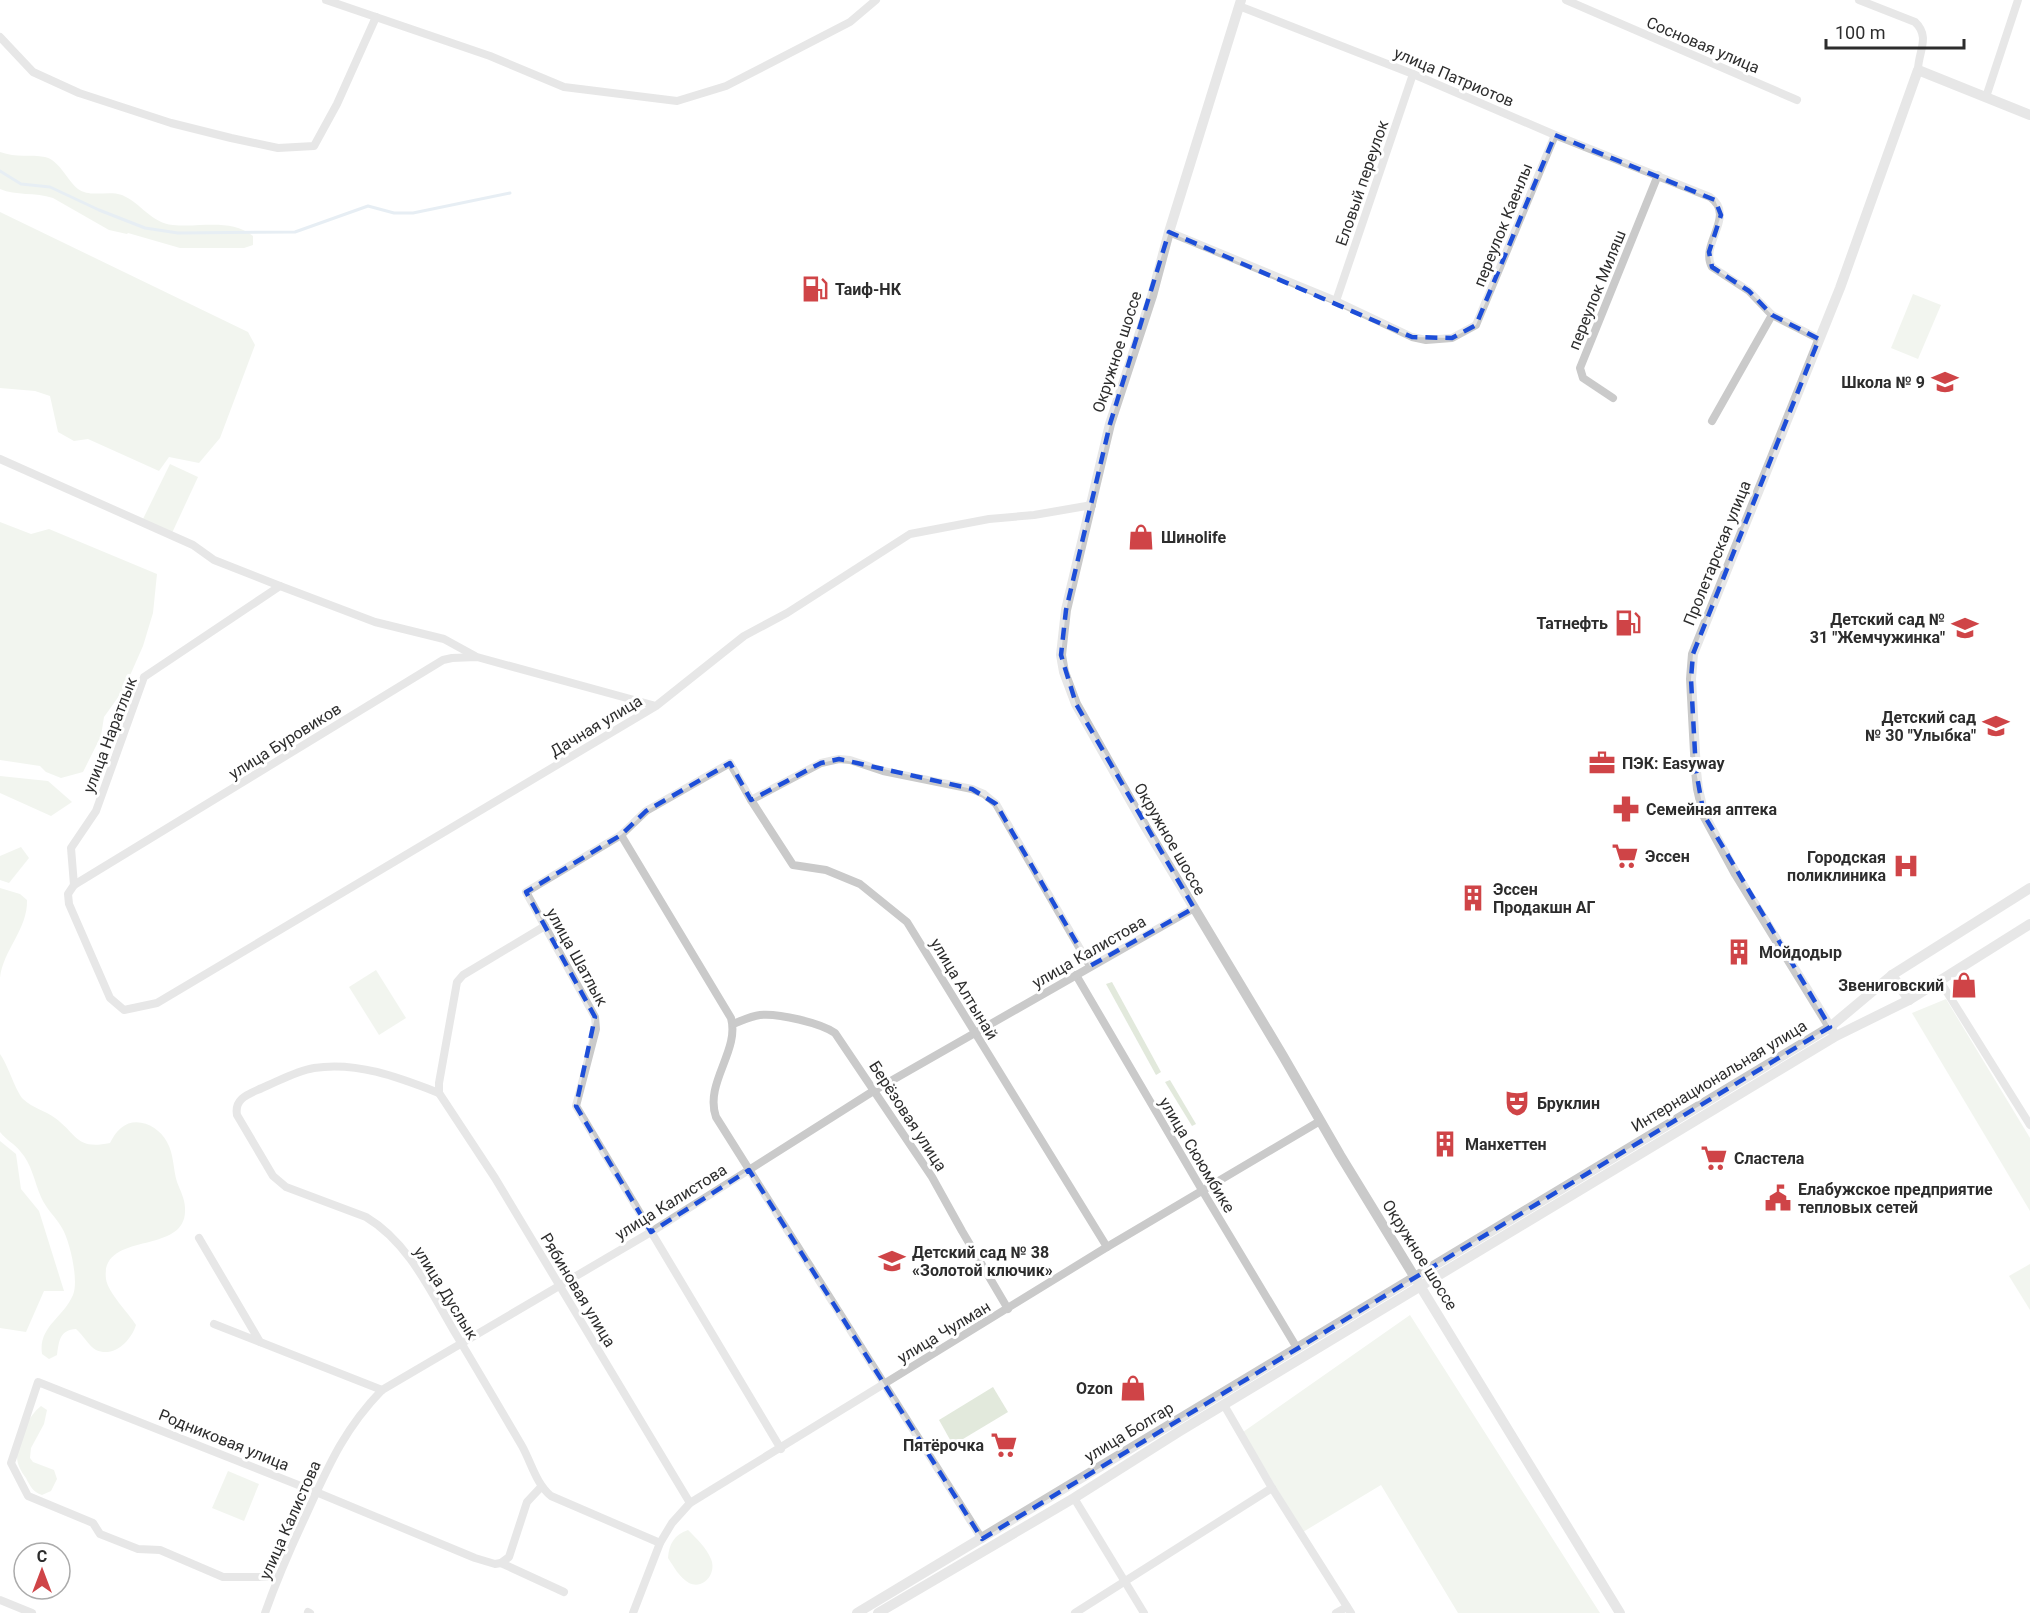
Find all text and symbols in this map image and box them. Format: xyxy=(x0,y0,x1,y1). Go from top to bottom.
scale bar xyxy=(1826,12,1964,50)
street label: Сосновая улица xyxy=(1644,13,1762,77)
text: 100 m xyxy=(1835,22,1886,43)
street label: улица Патриотов xyxy=(1391,43,1517,111)
street label: Еловый переулок xyxy=(1332,117,1393,248)
street label: переулок Каенлы xyxy=(1470,160,1536,290)
street label: переулок Миляш xyxy=(1564,227,1630,353)
fuel station icon: Таиф-НК xyxy=(800,274,830,304)
place label: Таиф-НК xyxy=(835,280,902,299)
street label: Окружное шоссе xyxy=(1088,289,1146,415)
school or university icon: Школа № 9 xyxy=(1930,367,1960,397)
place label: Школа № 9 xyxy=(1841,373,1925,392)
street label: Пролетарская улица xyxy=(1679,478,1755,628)
shop icon: Шиноlife xyxy=(1126,522,1156,552)
place label: Шиноlife xyxy=(1161,528,1226,547)
fuel station icon: Татнефть xyxy=(1613,608,1643,638)
place label: Детский сад № 31 "Жемчужинка" xyxy=(1810,610,1945,647)
school or university icon: Детский сад № 31 "Жемчужинка" xyxy=(1950,613,1980,643)
place label: Татнефть xyxy=(1537,614,1608,633)
street label: улица Наратлык xyxy=(79,674,141,796)
street label: Дачная улица xyxy=(547,691,645,761)
street label: улица Буровиков xyxy=(225,699,345,783)
place label: Детский сад № 30 "Улыбка" xyxy=(1865,708,1976,745)
school or university icon: Детский сад № 30 "Улыбка" xyxy=(1981,711,2011,741)
office icon: ПЭК: Easyway xyxy=(1587,748,1617,778)
place label: ПЭК: Easyway xyxy=(1622,754,1726,773)
street label: Окружное шоссе xyxy=(1130,779,1210,899)
pharmacy icon: Семейная аптека xyxy=(1611,794,1641,824)
place label: Семейная аптека xyxy=(1646,800,1777,819)
supermarket icon: Эссен xyxy=(1610,841,1640,871)
place label: Эссен xyxy=(1645,847,1690,866)
place label: Городская поликлиника xyxy=(1787,848,1886,885)
hospital icon: Городская поликлиника xyxy=(1891,851,1921,881)
place label: Эссен Продакшн АГ xyxy=(1493,880,1595,917)
building icon: Эссен Продакшн АГ xyxy=(1458,883,1488,913)
street label: улица Шатлык xyxy=(542,905,612,1010)
street label: улица Калистова xyxy=(1029,912,1149,992)
street label: улица Алтынай xyxy=(926,935,1002,1043)
building icon: Мойдодыр xyxy=(1724,937,1754,967)
place label: Мойдодыр xyxy=(1759,943,1842,962)
shop icon: Звениговский xyxy=(1949,970,1979,1000)
place label: Звениговский xyxy=(1838,976,1944,995)
street label: Интернациональная улица xyxy=(1628,1016,1810,1136)
street label: Берёзовая улица xyxy=(865,1057,951,1175)
theatre icon: Бруклин xyxy=(1502,1088,1532,1118)
street label: улица Сююмбике xyxy=(1155,1094,1239,1216)
place label: Бруклин xyxy=(1537,1094,1600,1113)
building icon: Манхеттен xyxy=(1430,1129,1460,1159)
place label: Манхеттен xyxy=(1465,1135,1547,1154)
supermarket icon: Сластела xyxy=(1699,1143,1729,1173)
place label: Сластела xyxy=(1734,1149,1805,1168)
street label: улица Калистова xyxy=(612,1160,730,1244)
place label: Елабужское предприятие тепловых сетей xyxy=(1798,1180,1993,1217)
public building icon: Елабужское предприятие тепловых сетей xyxy=(1763,1183,1793,1213)
street label: Окружное шоссе xyxy=(1378,1196,1462,1314)
street label: Рябиновая улица xyxy=(536,1230,620,1350)
street label: улица Дуслык xyxy=(410,1243,482,1343)
place label: Детский сад № 38 «Золотой ключик» xyxy=(912,1243,1053,1280)
school or university icon: Детский сад № 38 «Золотой ключик» xyxy=(877,1246,907,1276)
street label: улица Чулман xyxy=(894,1297,994,1367)
shop icon: Ozon xyxy=(1118,1373,1148,1403)
place label: Ozon xyxy=(1076,1379,1113,1398)
street label: улица Болгар xyxy=(1081,1398,1177,1466)
street label: Родниковая улица xyxy=(156,1405,292,1475)
supermarket icon: Пятёрочка xyxy=(989,1430,1019,1460)
place label: Пятёрочка xyxy=(903,1436,984,1455)
street label: улица Калистова xyxy=(255,1458,325,1582)
north arrow xyxy=(12,1541,72,1601)
text: С xyxy=(37,1547,47,1566)

